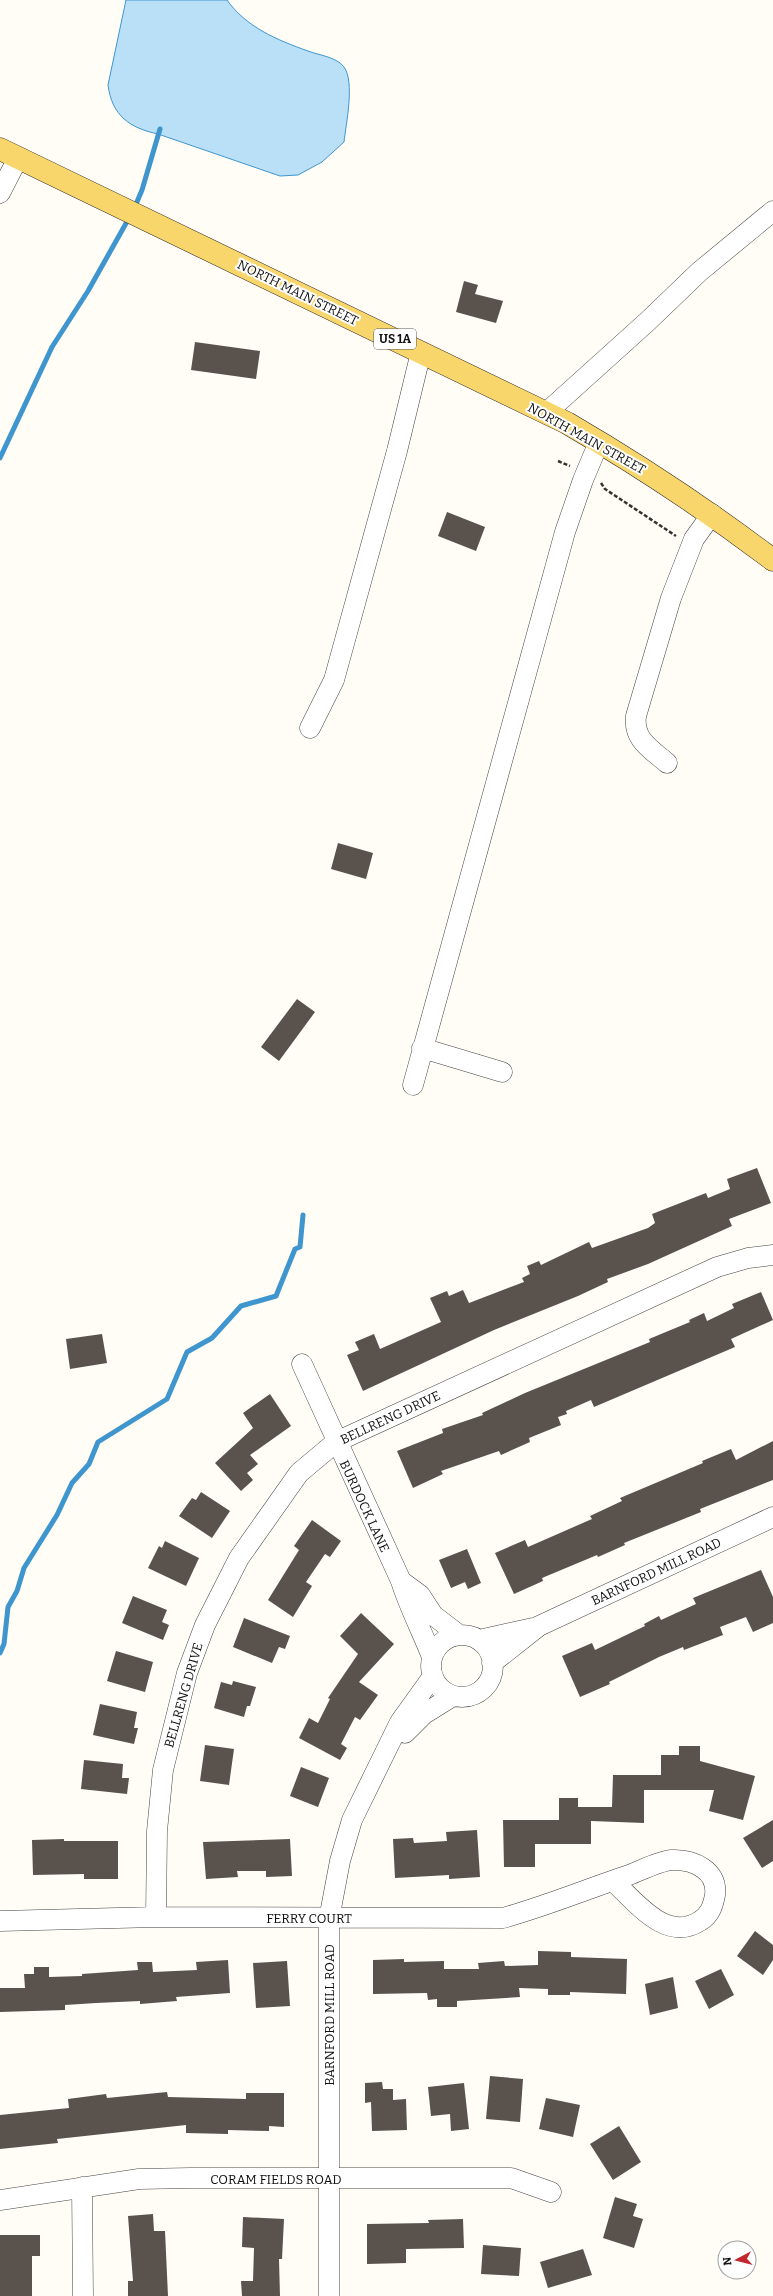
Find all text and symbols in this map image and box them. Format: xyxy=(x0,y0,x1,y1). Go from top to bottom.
street label: NORTH MAIN STREET xyxy=(235,257,361,328)
road number: US 1A xyxy=(374,329,416,349)
street label: NORTH MAIN STREET xyxy=(525,400,649,477)
street label: BELLRENG DRIVE xyxy=(338,1388,443,1447)
street label: BURDOCK LANE xyxy=(337,1458,392,1555)
street label: BARNFORD MILL ROAD xyxy=(589,1535,724,1608)
street label: BELLRENG DRIVE xyxy=(161,1641,206,1749)
street label: FERRY COURT xyxy=(266,1911,352,1926)
street label: BARNFORD MILL ROAD xyxy=(322,1944,337,2086)
street label: CORAM FIELDS ROAD xyxy=(210,2172,342,2187)
north arrow xyxy=(717,2240,757,2280)
text: N xyxy=(721,2256,735,2266)

